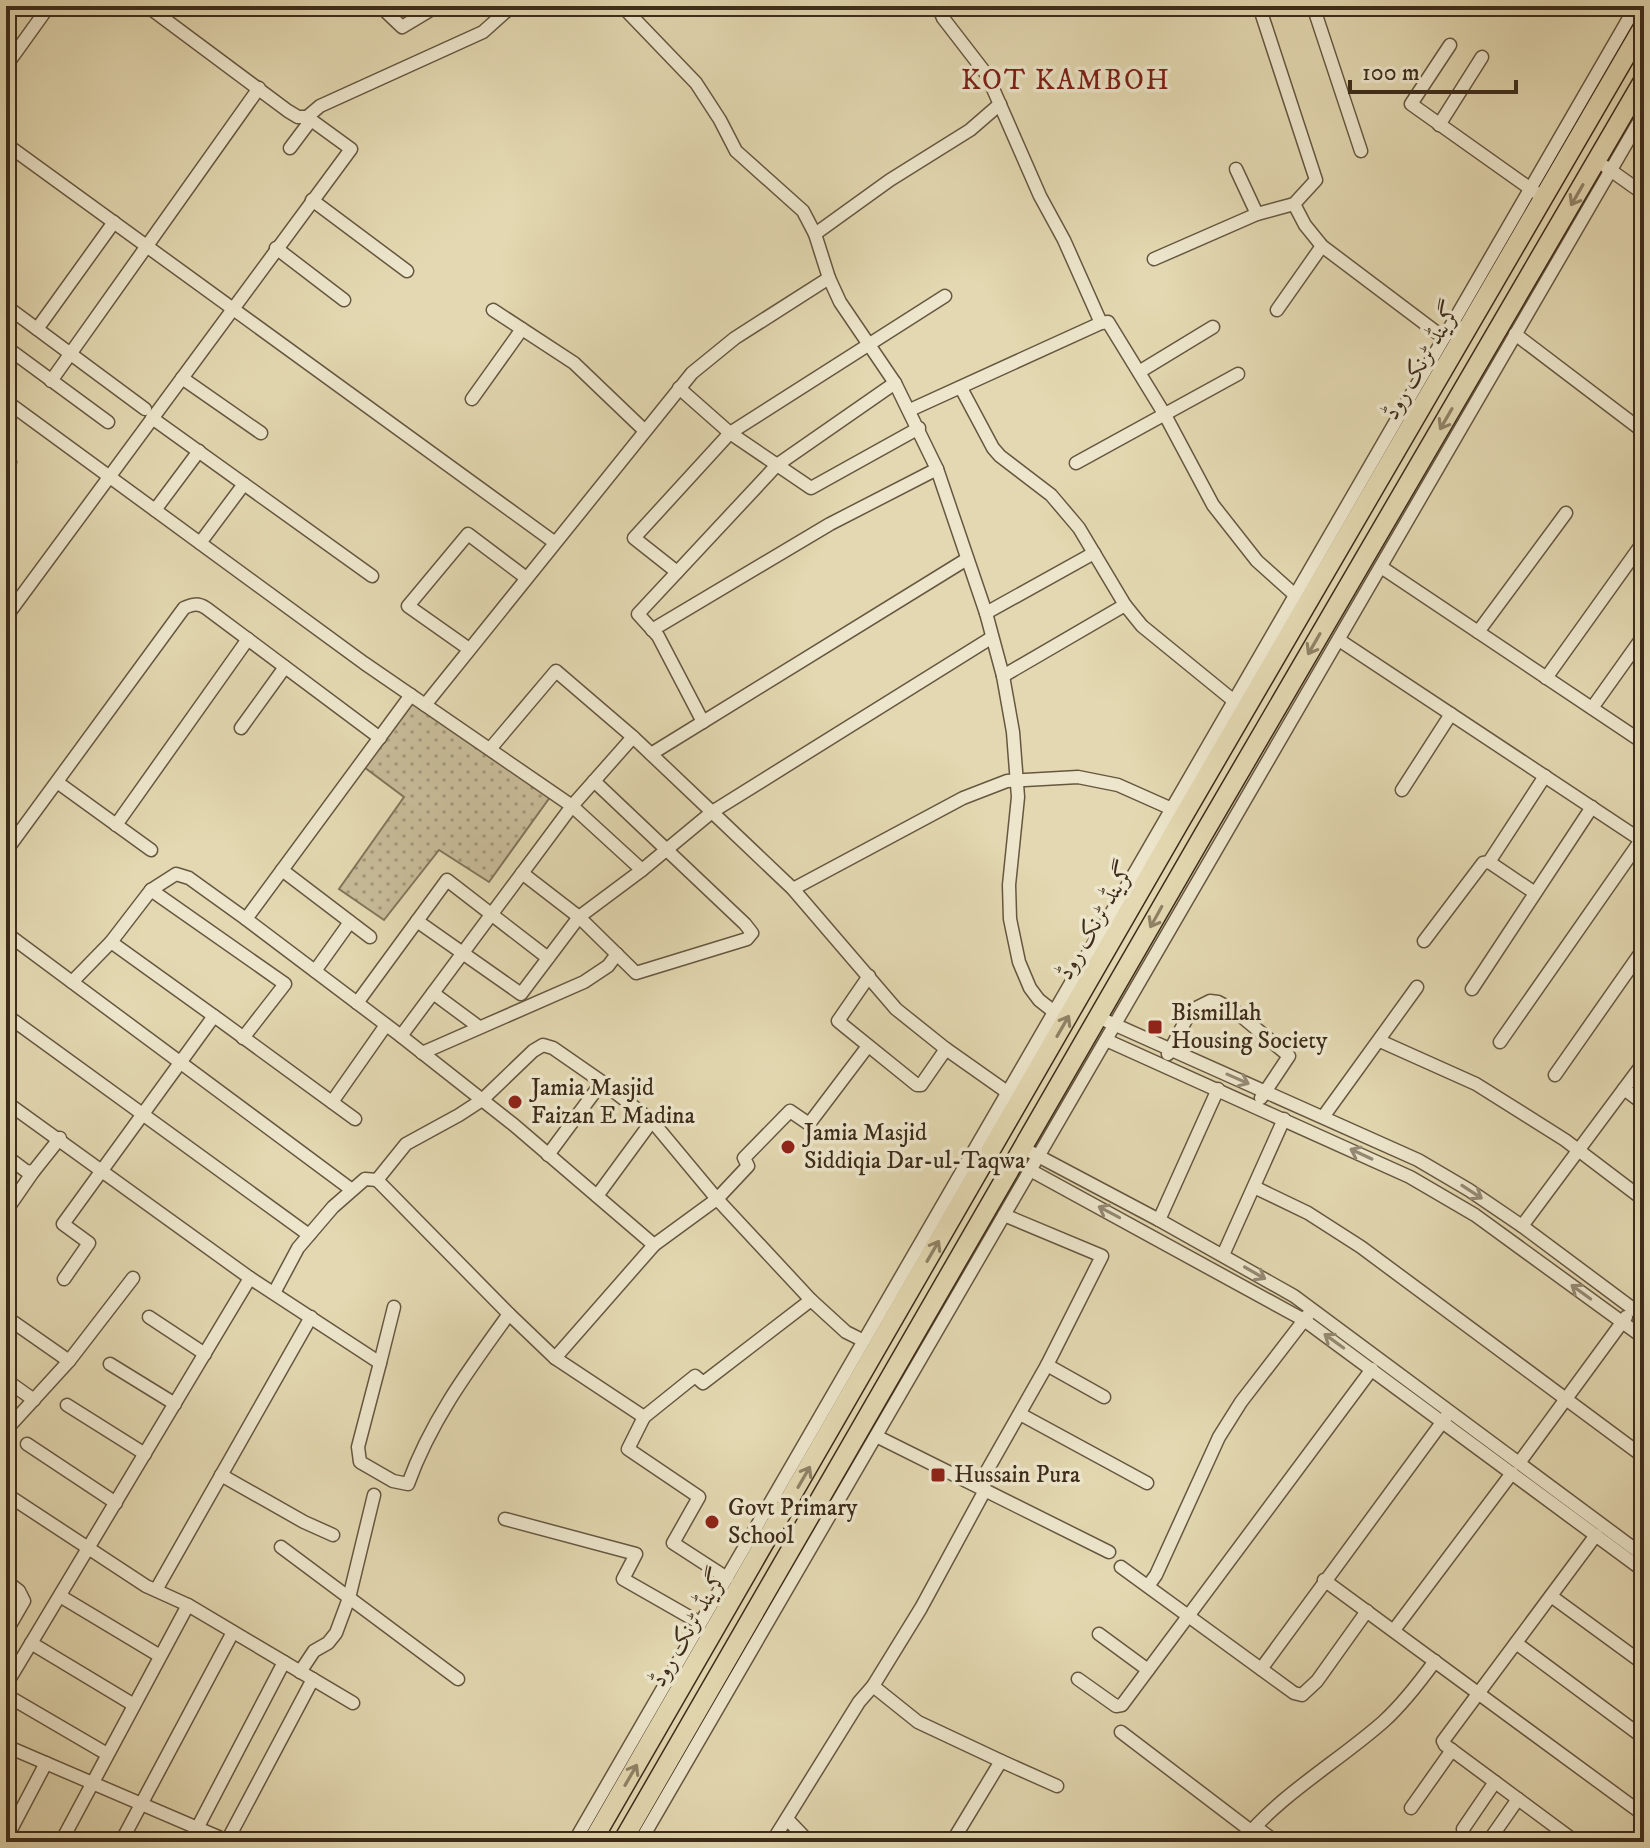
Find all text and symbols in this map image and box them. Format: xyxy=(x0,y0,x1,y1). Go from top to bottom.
scale bar xyxy=(1350,44,1516,94)
text: 100 m xyxy=(1362,58,1420,88)
district label: KOT KAMBOH xyxy=(961,63,1171,98)
one-way arrow xyxy=(1569,183,1585,206)
street label: گرینڈ ٹرنک روڈ xyxy=(1374,296,1468,425)
one-way arrow xyxy=(1437,407,1453,430)
one-way arrow xyxy=(1306,632,1322,655)
street label: گرینڈ ٹرنک روڈ xyxy=(1048,856,1142,985)
one-way arrow xyxy=(1148,905,1163,929)
place label: Bismillah Housing Society xyxy=(1171,998,1328,1056)
one-way arrow xyxy=(1055,1015,1071,1038)
marker: Bismillah Housing Society xyxy=(1146,1018,1164,1036)
one-way arrow xyxy=(1226,1072,1250,1087)
place label: Jamia Masjid Faizan E Madina xyxy=(529,1073,696,1131)
marker: Jamia Masjid Faizan E Madina xyxy=(506,1093,524,1111)
place label: Jamia Masjid Siddiqia Dar-ul-Taqwa xyxy=(802,1118,1026,1176)
marker: Jamia Masjid Siddiqia Dar-ul-Taqwa xyxy=(779,1138,797,1156)
one-way arrow xyxy=(1350,1146,1374,1161)
one-way arrow xyxy=(1460,1184,1482,1201)
one-way arrow xyxy=(1097,1203,1121,1219)
one-way arrow xyxy=(926,1240,941,1264)
one-way arrow xyxy=(1242,1266,1266,1281)
one-way arrow xyxy=(1571,1284,1592,1301)
one-way arrow xyxy=(1323,1333,1345,1350)
place label: Hussain Pura xyxy=(954,1460,1081,1490)
one-way arrow xyxy=(796,1466,812,1489)
marker: Hussain Pura xyxy=(929,1466,947,1484)
place label: Govt Primary School xyxy=(728,1493,858,1551)
marker: Govt Primary School xyxy=(703,1513,721,1531)
street label: گرینڈ ٹرنک روڈ xyxy=(641,1563,735,1692)
one-way arrow xyxy=(624,1763,639,1787)

